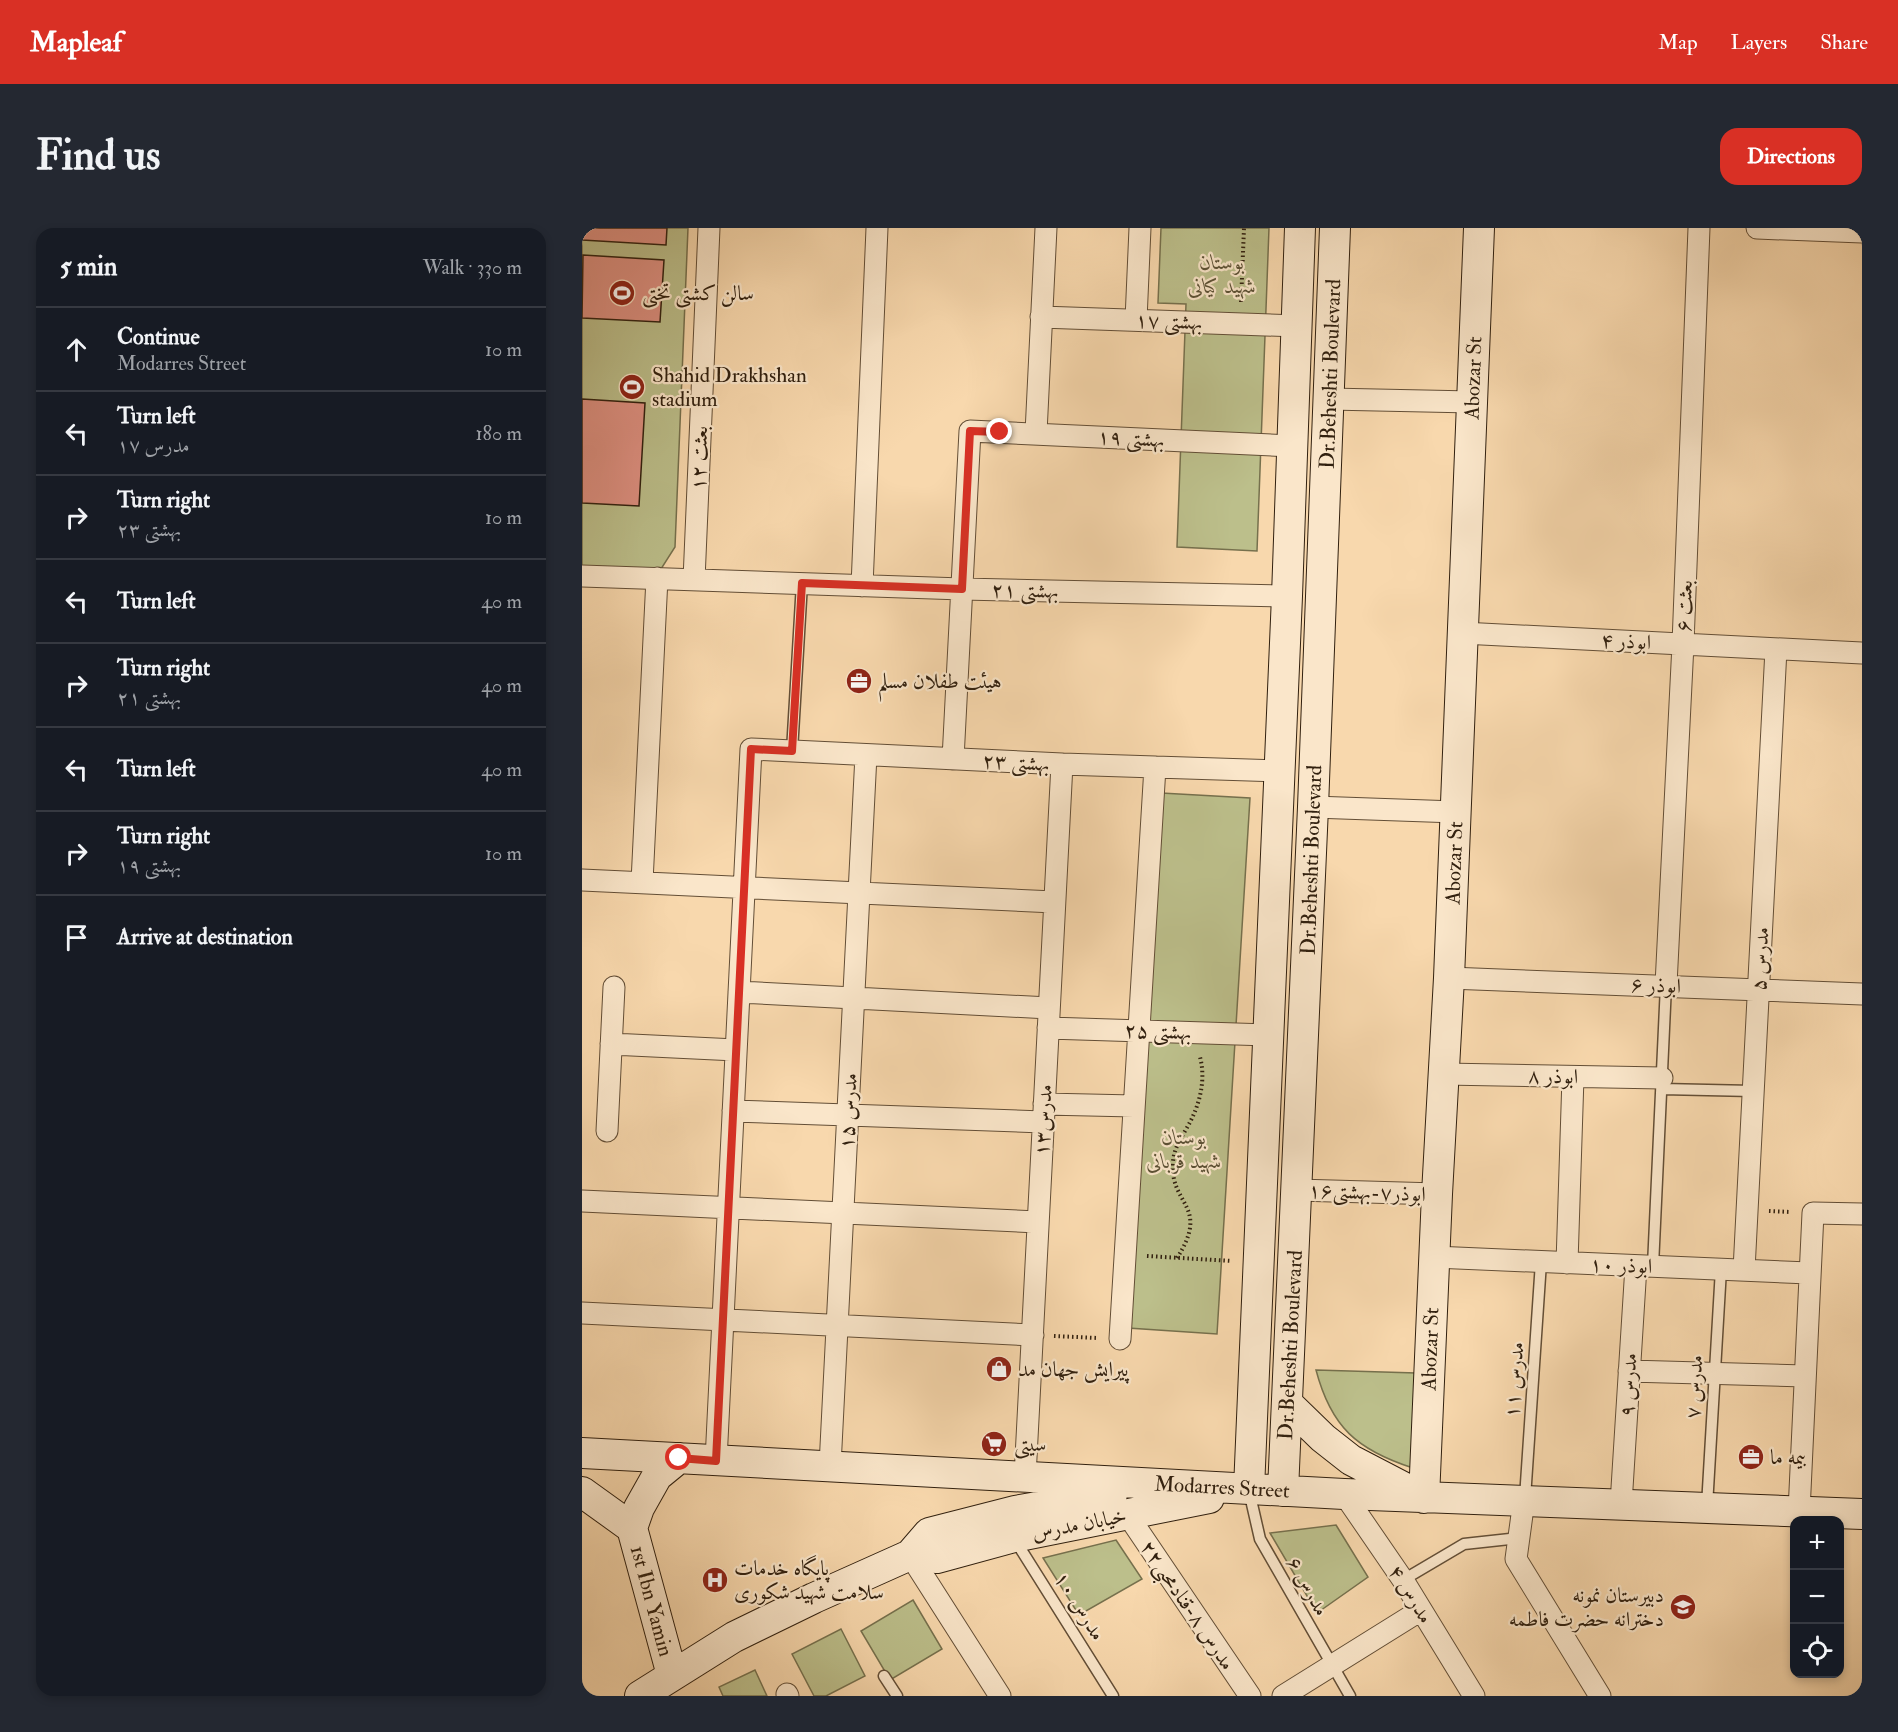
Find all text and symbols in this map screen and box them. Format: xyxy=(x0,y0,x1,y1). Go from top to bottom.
text: Mapleaf xyxy=(30,25,122,60)
text: Map xyxy=(1658,29,1698,56)
text: Layers xyxy=(1731,29,1787,56)
text: Share xyxy=(1820,29,1868,56)
button: Directions xyxy=(1720,128,1862,185)
text: Find us xyxy=(36,130,160,182)
park label: بوستان شهید کیانی xyxy=(1188,249,1256,300)
text: 5 min xyxy=(60,251,117,283)
text: Walk · 330 m xyxy=(423,255,522,280)
sports icon: سالن کشتی تختی xyxy=(607,278,637,308)
street label: Dr.Beheshti Boulevard xyxy=(1314,278,1347,470)
place label: سالن کشتی تختی xyxy=(642,280,754,308)
street label: بهشتی ۱۷ xyxy=(1135,307,1203,337)
text: Continue xyxy=(117,323,200,351)
icon: ahead xyxy=(60,333,93,366)
street label: Abozar St xyxy=(1459,336,1488,421)
text: 10 m xyxy=(485,337,522,362)
text: Modarres Street xyxy=(117,351,246,376)
place label: Shahid Drakhshan stadium xyxy=(652,362,807,413)
sports icon: Shahid Drakhshan stadium xyxy=(617,372,647,402)
text: Turn left xyxy=(117,402,196,430)
icon: left xyxy=(60,417,93,450)
route end xyxy=(986,418,1012,444)
text: 180 m xyxy=(475,421,522,446)
street label: بهشتی ۱۹ xyxy=(1097,423,1165,455)
street label: بعثت ۱۲ xyxy=(685,425,714,491)
text: مدرس ۱۷ xyxy=(117,433,190,458)
text: Turn right xyxy=(117,486,210,514)
icon: right xyxy=(60,501,93,534)
text: 10 m xyxy=(485,505,522,530)
text: بهشتی ۲۳ xyxy=(117,517,181,542)
street label: بهشتی ۲۱ xyxy=(991,576,1059,606)
street label: بعثت ۶ xyxy=(1670,580,1699,633)
icon: left xyxy=(60,585,93,618)
text: Turn left xyxy=(117,587,196,615)
text: 40 m xyxy=(481,589,522,614)
street label: ابوذر ۴ xyxy=(1600,627,1652,656)
text: Turn right xyxy=(117,654,210,682)
office icon: هيئت طفلان مسلم xyxy=(844,666,874,696)
place label: هيئت طفلان مسلم xyxy=(878,668,1002,702)
icon: right xyxy=(60,669,93,702)
text: 40 m xyxy=(481,673,522,698)
text: بهشتی ۲۱ xyxy=(117,685,181,710)
street label: بهشتی ۲۳ xyxy=(982,747,1050,779)
icon: left xyxy=(60,753,93,786)
text: Turn left xyxy=(117,755,196,783)
text: 40 m xyxy=(481,757,522,782)
street label: Dr.Beheshti Boulevard xyxy=(1295,764,1328,956)
street label: Abozar St xyxy=(1440,821,1469,906)
text: Turn right xyxy=(117,822,210,850)
icon: right xyxy=(60,837,93,870)
text: 10 m xyxy=(485,841,522,866)
text: بهشتی ۱۹ xyxy=(117,853,181,878)
icon: arrive xyxy=(60,921,93,954)
text: Arrive at destination xyxy=(117,923,293,951)
street label: مدرس ۵ xyxy=(1745,926,1776,992)
street label: ابوذر ۶ xyxy=(1630,971,1682,1000)
street label: بهشتی ۲۵ xyxy=(1124,1017,1192,1047)
street label: ابوذر ۸ xyxy=(1528,1063,1578,1090)
street label: مدرس ۱۵ xyxy=(833,1072,864,1150)
street label: مدرس۱۳ xyxy=(1028,1083,1059,1157)
park label: بوستان شهید قربانی xyxy=(1146,1124,1222,1175)
street label: ابوذر۷-بهشتی۱۶ xyxy=(1308,1177,1426,1209)
street label: Dr.Beheshti Boulevard xyxy=(1272,1249,1309,1441)
street label: ابوذر ۱۰ xyxy=(1589,1251,1653,1280)
street label: Abozar St xyxy=(1416,1307,1445,1392)
street label: مدرس ۱۱ xyxy=(1498,1341,1531,1419)
street label: مدرس ۹ xyxy=(1613,1352,1644,1418)
shop icon: پیرایش جهان مد xyxy=(984,1354,1014,1384)
street label: مدرس ۷ xyxy=(1679,1354,1710,1420)
place label: پیرایش جهان مد xyxy=(1018,1356,1130,1384)
supermarket icon: سیتی xyxy=(979,1429,1009,1459)
place label: سیتی xyxy=(1014,1431,1046,1459)
office icon: بیمه ما xyxy=(1736,1442,1766,1472)
route start xyxy=(665,1444,691,1470)
place label: بیمه ما xyxy=(1770,1444,1807,1471)
street label: Modarres Street xyxy=(1154,1470,1291,1505)
street label: خیابان مدرس xyxy=(1029,1502,1129,1547)
map controls xyxy=(1790,1516,1844,1678)
button: + xyxy=(1790,1516,1844,1570)
street label: مدرس ۸-قنادمحبی۲۲ xyxy=(1132,1535,1241,1677)
street label: 1st Ibn Yamin xyxy=(624,1543,679,1660)
street label: مدرس ۶ xyxy=(1280,1552,1335,1621)
place label: پایگاه خدمات سلامت شهید شکوری xyxy=(734,1555,884,1606)
street label: مدرس ۴ xyxy=(1382,1560,1439,1629)
hospital icon: پایگاه خدمات سلامت شهید شکوری xyxy=(700,1565,730,1595)
street label: مدرس ۱۰ xyxy=(1048,1567,1111,1646)
button: − xyxy=(1790,1570,1844,1624)
place label: دبیرستان نمونه دخترانه حضرت فاطمه xyxy=(1509,1582,1664,1633)
school or university icon: دبیرستان نمونه دخترانه حضرت فاطمه xyxy=(1668,1592,1698,1622)
button: locate xyxy=(1790,1624,1844,1678)

